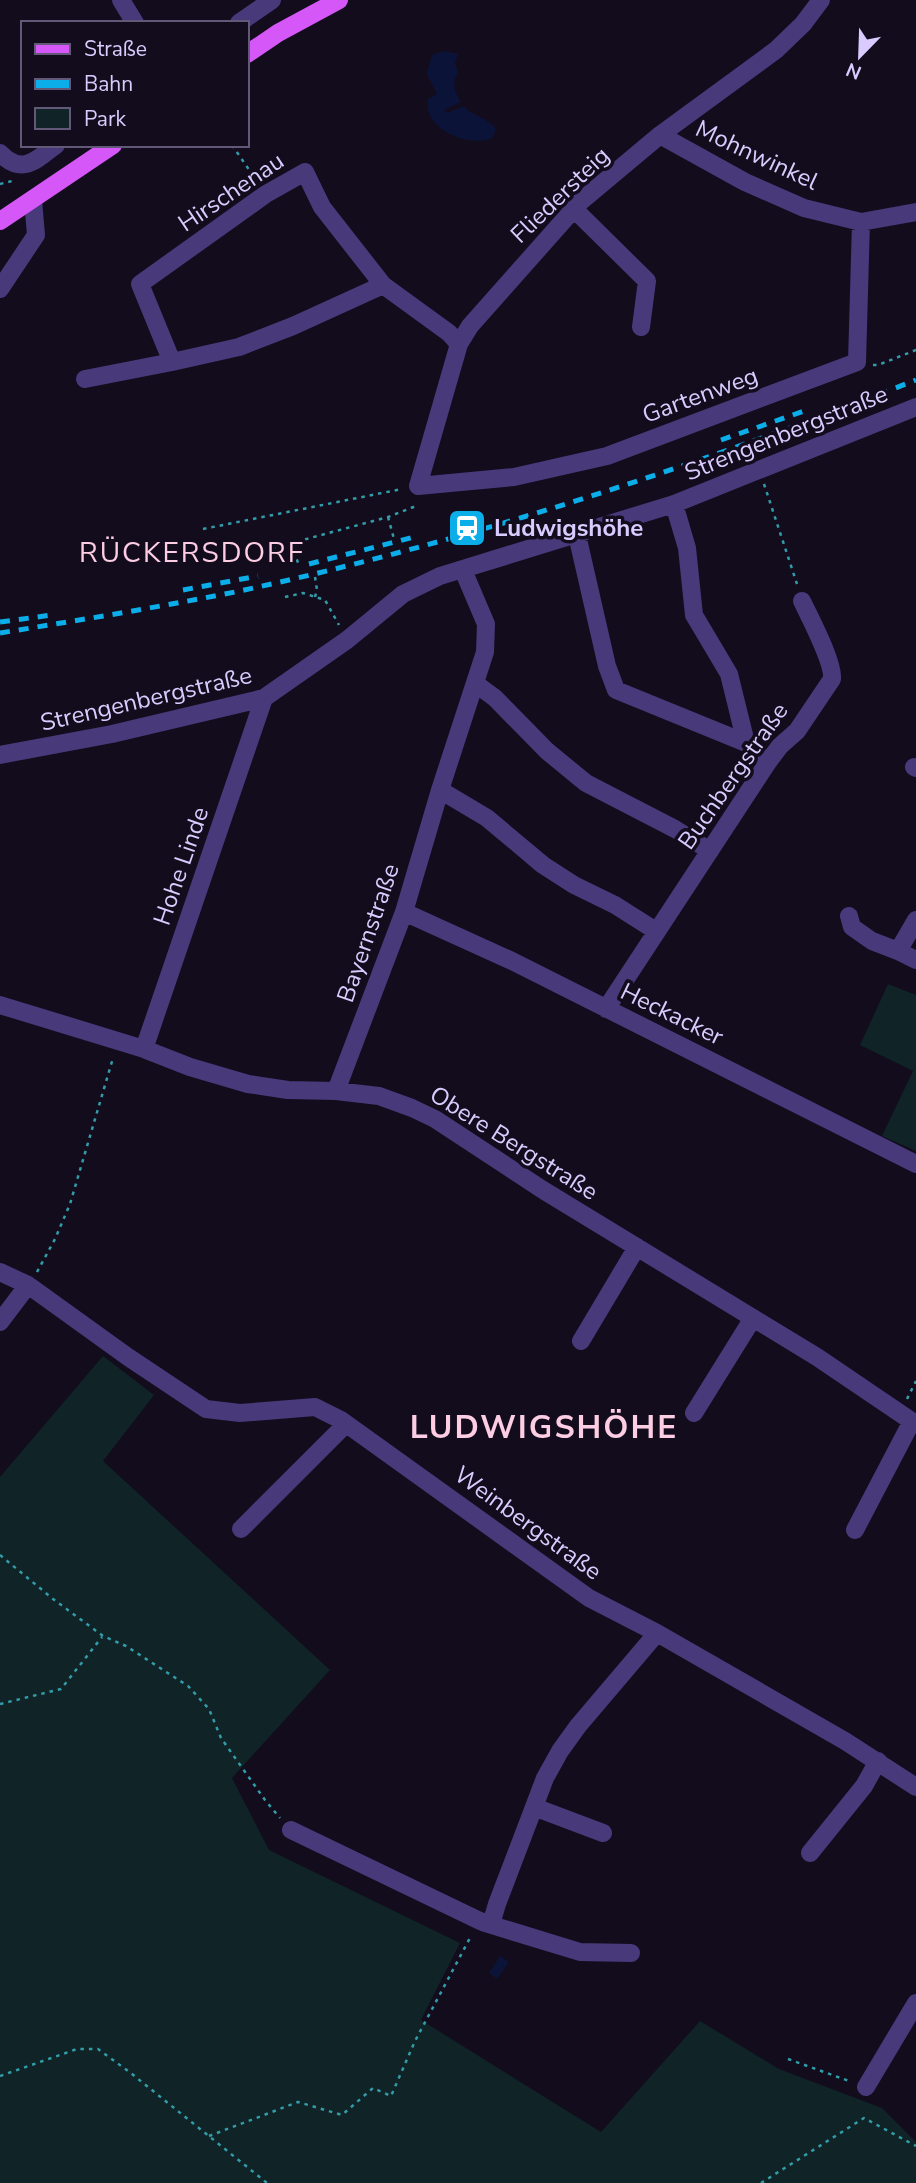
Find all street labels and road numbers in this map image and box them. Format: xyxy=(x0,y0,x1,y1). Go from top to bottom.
street label: Mohnwinkel xyxy=(690,113,824,197)
street label: Fliedersteig xyxy=(504,140,616,250)
street label: Hirschenau xyxy=(172,145,290,239)
street label: Gartenweg xyxy=(638,359,762,431)
street label: Strengenbergstraße xyxy=(680,378,892,488)
street label: Strengenbergstraße xyxy=(37,659,255,739)
street label: Buchbergstraße xyxy=(670,696,796,856)
street label: Hohe Linde xyxy=(146,803,216,929)
street label: Bayernstraße xyxy=(329,859,407,1007)
street label: Heckacker xyxy=(615,975,729,1053)
street label: Obere Bergstraße xyxy=(424,1078,604,1208)
street label: Weinbergstraße xyxy=(448,1459,608,1587)

